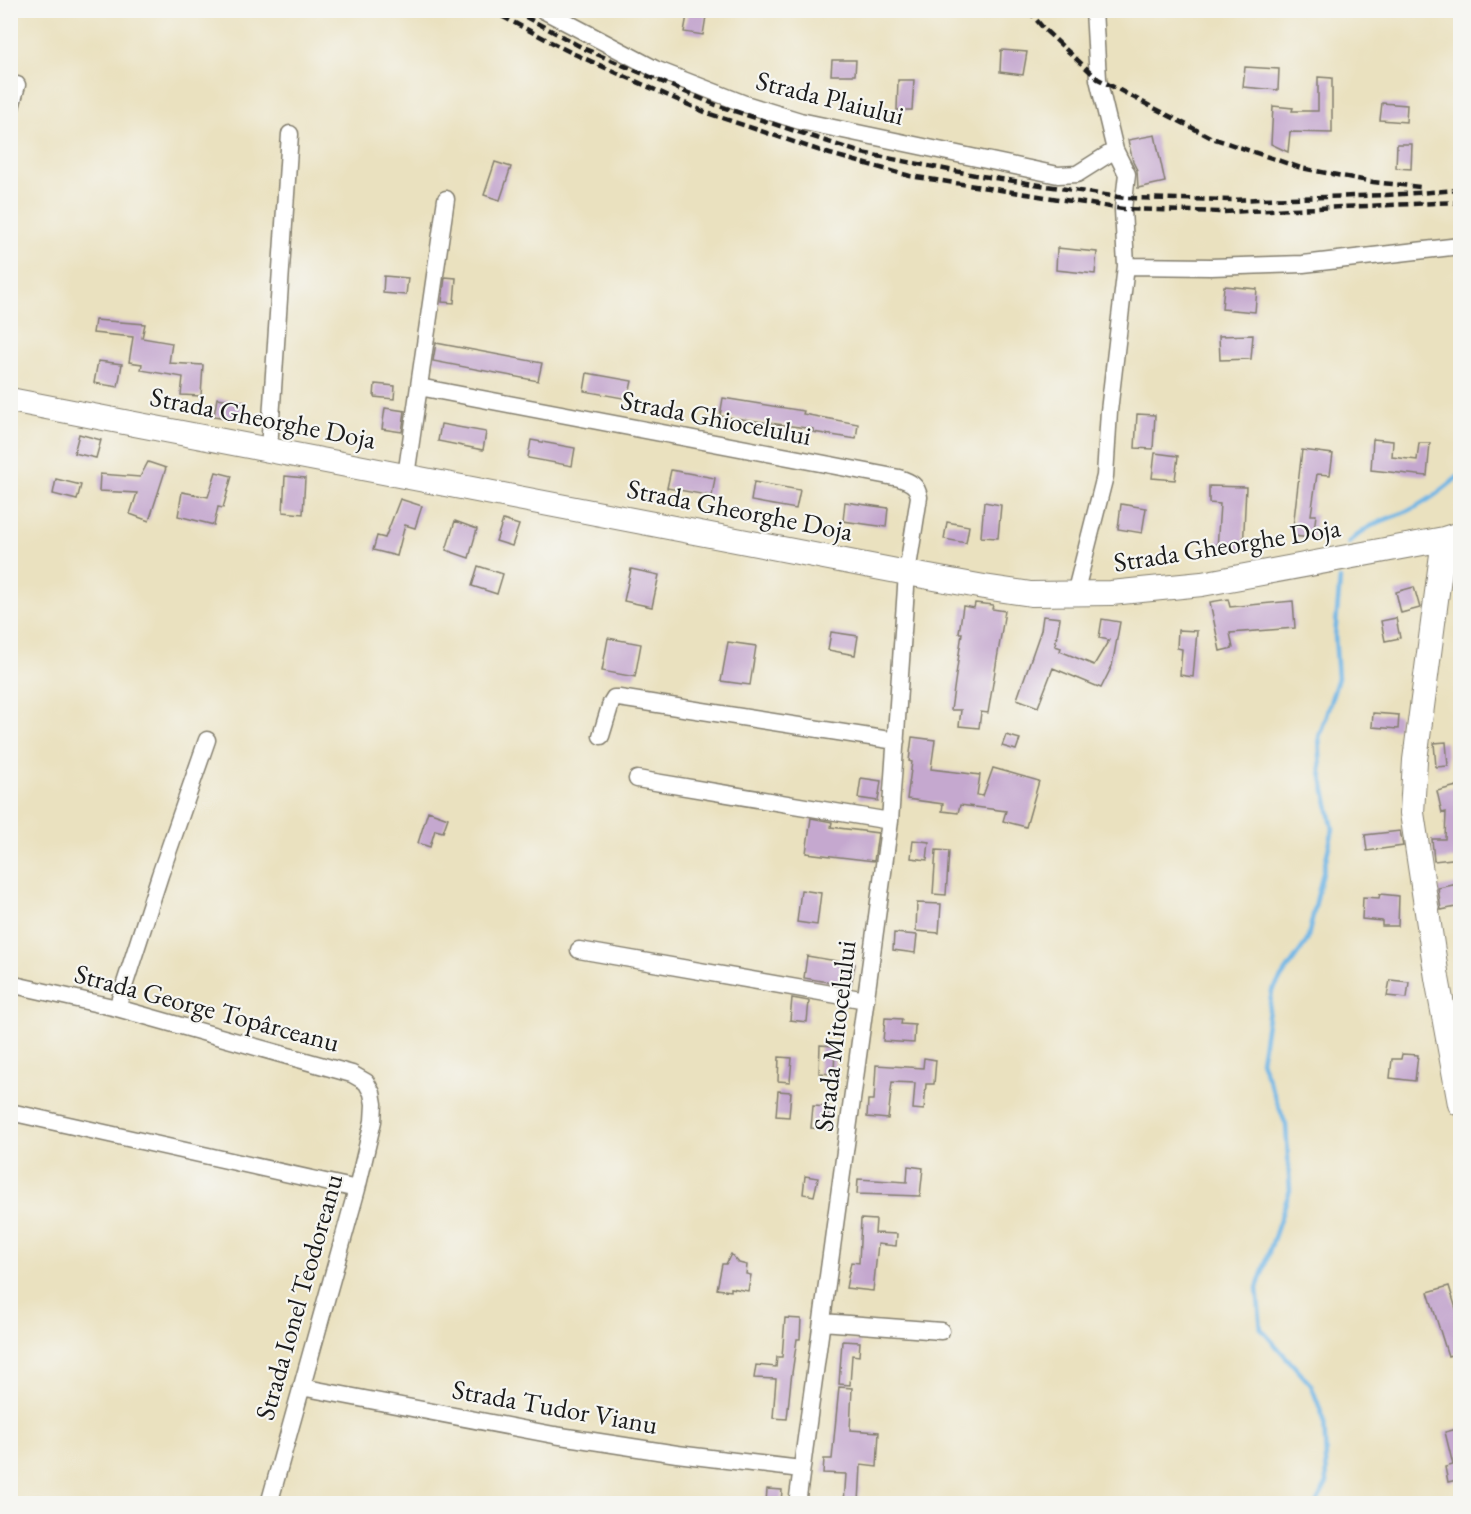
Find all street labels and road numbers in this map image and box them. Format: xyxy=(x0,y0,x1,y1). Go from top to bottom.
street label: Strada Plaiului xyxy=(753,62,908,133)
street label: Strada Gheorghe Doja xyxy=(147,378,379,457)
street label: Strada Ghiocelului xyxy=(618,382,815,453)
street label: Strada Gheorghe Doja xyxy=(624,470,856,549)
street label: Strada Gheorghe Doja xyxy=(1111,509,1343,580)
street label: Strada Mitocelului xyxy=(805,938,864,1134)
street label: Strada George Topârceanu xyxy=(71,955,343,1060)
street label: Strada Ionel Teodoreanu xyxy=(247,1170,350,1424)
street label: Strada Tudor Vianu xyxy=(450,1371,660,1442)

